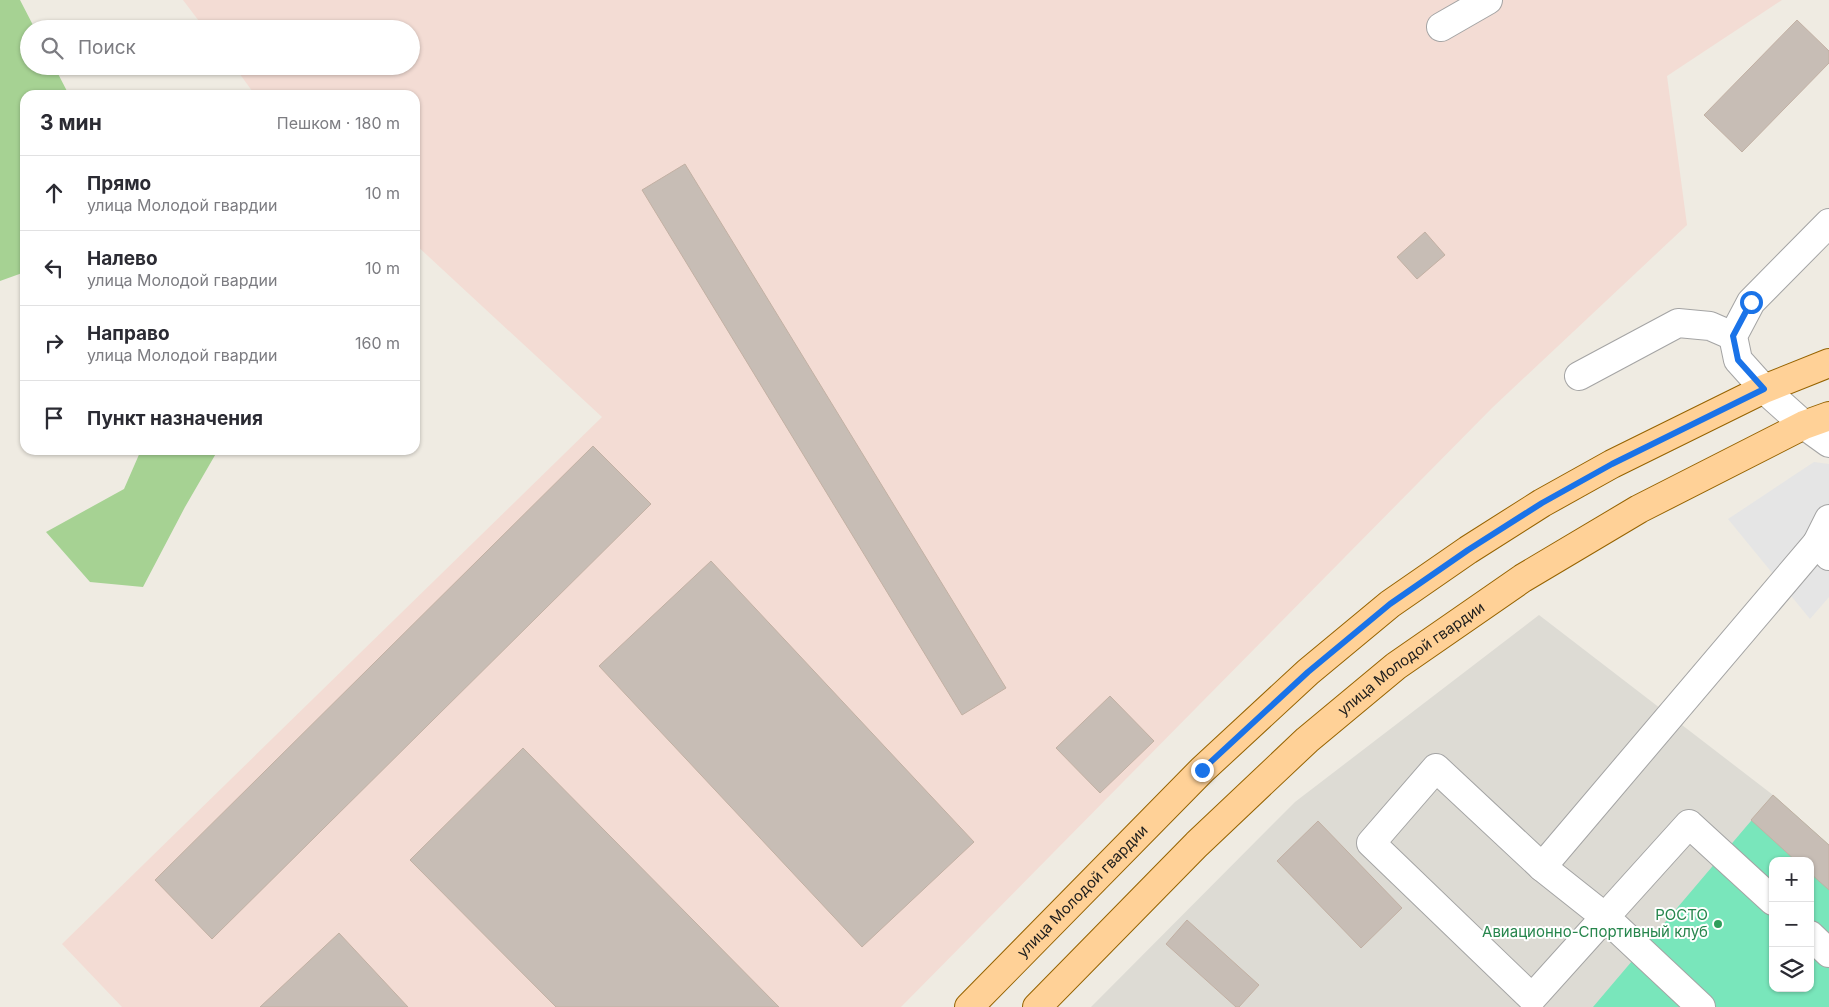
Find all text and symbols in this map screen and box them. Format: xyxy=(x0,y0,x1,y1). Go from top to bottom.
search box xyxy=(20,20,420,75)
icon: search xyxy=(38,34,66,62)
text: Поиск xyxy=(78,36,136,59)
text: 3 мин xyxy=(40,110,102,135)
text: Пешком · 180 m xyxy=(277,113,400,133)
text: Прямо xyxy=(87,172,151,195)
icon: ahead xyxy=(40,179,68,207)
text: 10 m xyxy=(365,183,400,203)
text: улица Молодой гвардии xyxy=(87,195,277,215)
text: Налево xyxy=(87,247,158,270)
icon: left xyxy=(40,254,68,282)
text: 10 m xyxy=(365,258,400,278)
text: улица Молодой гвардии xyxy=(87,270,277,290)
route start xyxy=(1740,291,1763,314)
text: Направо xyxy=(87,322,170,345)
icon: right xyxy=(40,329,68,357)
text: 160 m xyxy=(355,333,400,353)
text: улица Молодой гвардии xyxy=(87,345,277,365)
icon: arrive xyxy=(40,404,68,432)
text: Пункт назначения xyxy=(87,407,263,430)
street label: улица Молодой гвардии xyxy=(1334,598,1488,720)
route end xyxy=(1191,759,1214,782)
street label: улица Молодой гвардии xyxy=(1013,821,1152,961)
map controls xyxy=(1769,857,1814,992)
button: + xyxy=(1769,857,1814,902)
button: − xyxy=(1769,902,1814,947)
place label: РОСТО Авиационно-Спортивный клуб xyxy=(1482,905,1708,941)
marker: РОСТО Авиационно-Спортивный клуб xyxy=(1712,918,1724,930)
button: layers xyxy=(1769,947,1814,992)

